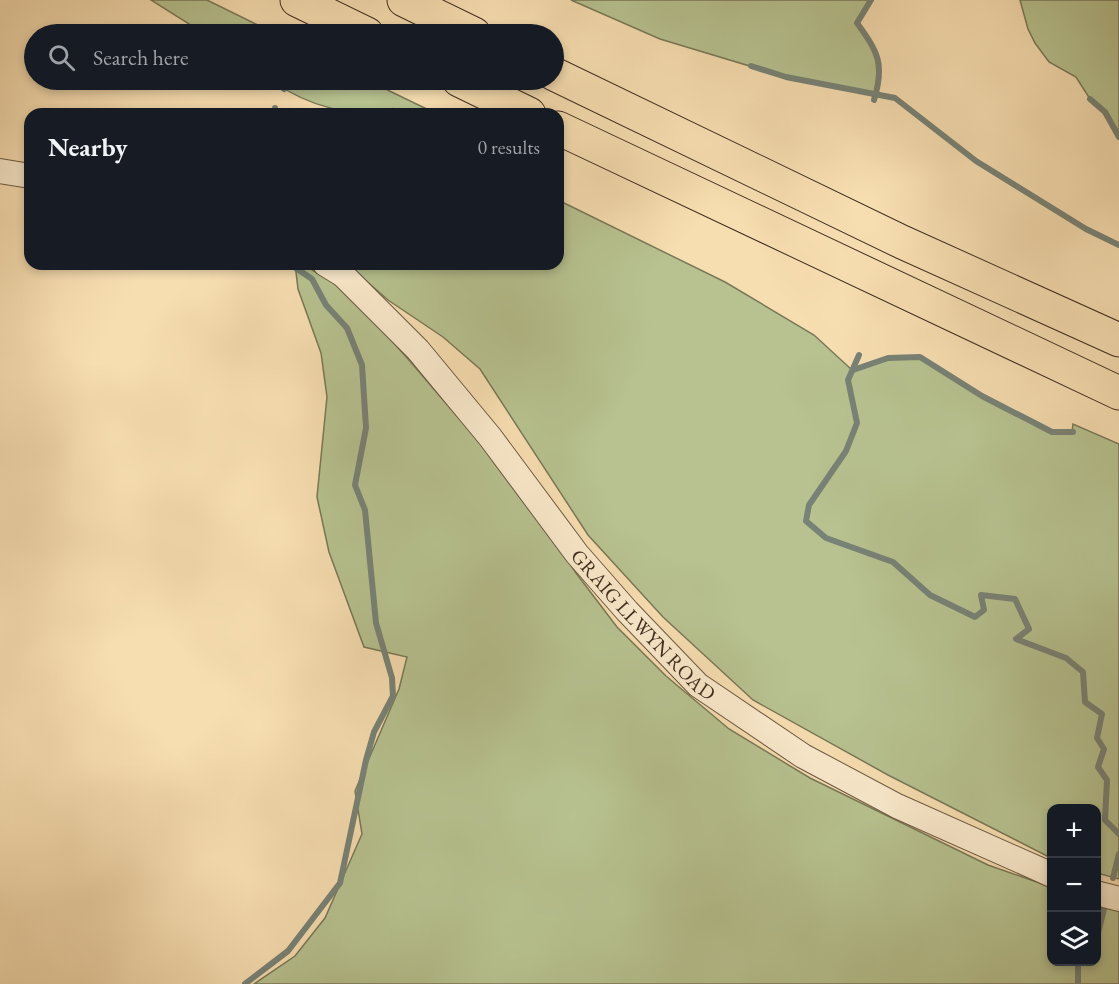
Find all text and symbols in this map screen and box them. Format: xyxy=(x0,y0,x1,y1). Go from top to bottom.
search box xyxy=(24,24,564,90)
icon: search xyxy=(45,41,78,74)
text: Search here xyxy=(93,43,188,72)
text: Nearby xyxy=(48,130,128,164)
text: 0 results xyxy=(477,134,540,160)
street label: GRAIG LLWYN ROAD xyxy=(565,543,721,706)
map controls xyxy=(1047,804,1101,966)
button: + xyxy=(1047,804,1101,858)
button: − xyxy=(1047,858,1101,912)
button: layers xyxy=(1047,912,1101,966)

